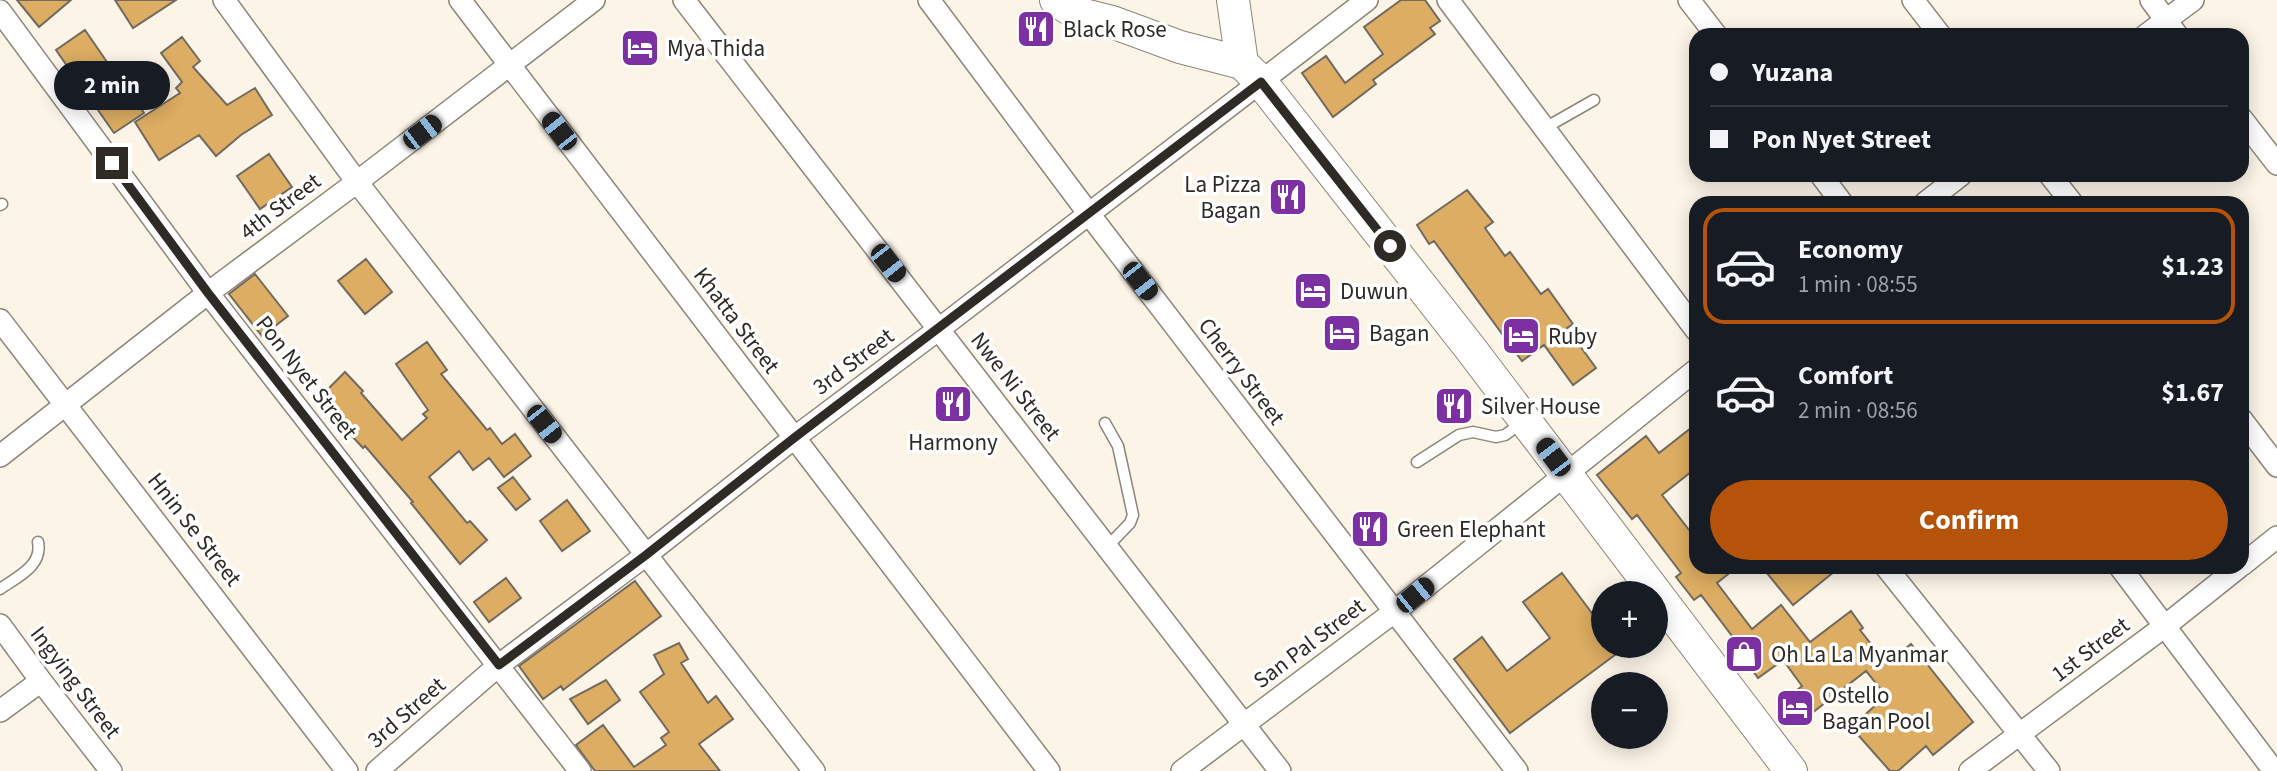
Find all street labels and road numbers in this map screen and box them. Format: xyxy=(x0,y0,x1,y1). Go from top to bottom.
street label: 4th Street xyxy=(233,165,328,248)
street label: Khatta Street xyxy=(686,260,788,381)
street label: Pon Nyet Street xyxy=(248,309,366,446)
street label: Cherry Street xyxy=(1190,311,1293,432)
street label: 3rd Street xyxy=(806,320,901,403)
street label: Nwe Ni Street xyxy=(963,325,1069,448)
street label: Hnin Se Street xyxy=(140,465,250,593)
street label: San Pal Street xyxy=(1246,590,1372,697)
street label: 1st Street xyxy=(2044,609,2137,690)
street label: Ingying Street xyxy=(22,619,129,746)
street label: 3rd Street xyxy=(360,669,453,756)

